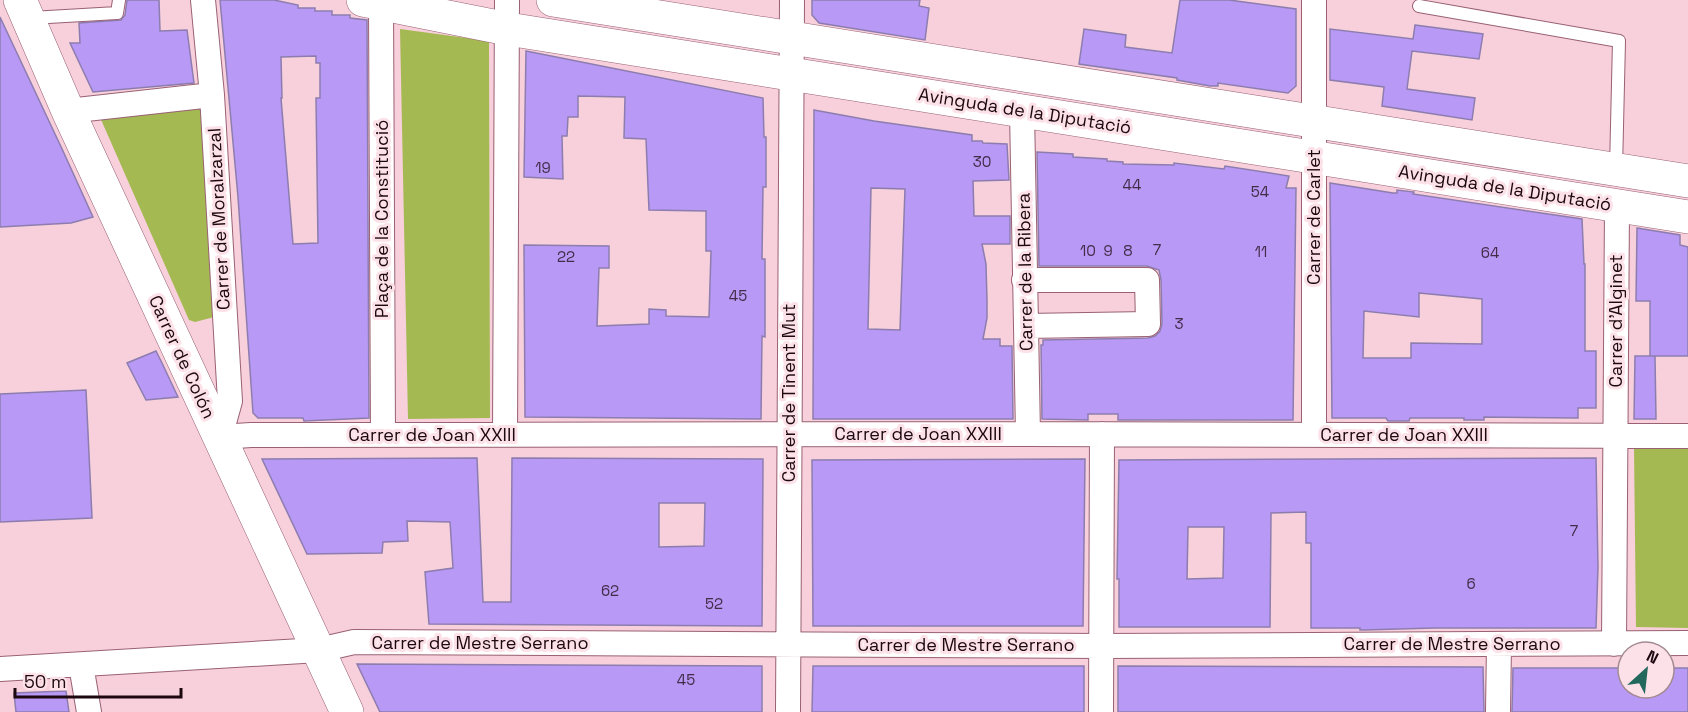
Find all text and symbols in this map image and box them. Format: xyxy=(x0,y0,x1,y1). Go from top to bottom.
street label: Avinguda de la Diputació xyxy=(917,82,1133,139)
street label: Plaça de la Constitució xyxy=(370,120,393,318)
street label: Carrer de Moralzarzal xyxy=(202,127,235,311)
street label: Carrer de Carlet xyxy=(1302,149,1325,285)
house number: 30 xyxy=(973,152,991,171)
house number: 19 xyxy=(535,158,551,177)
street label: Avinguda de la Diputació xyxy=(1397,159,1613,216)
house number: 44 xyxy=(1123,175,1141,194)
house number: 54 xyxy=(1251,182,1269,201)
street label: Carrer de la Ribera xyxy=(1012,193,1037,351)
house number: 7 xyxy=(1153,240,1161,259)
house number: 10 xyxy=(1080,241,1096,260)
house number: 9 xyxy=(1103,241,1113,260)
house number: 8 xyxy=(1123,241,1133,260)
house number: 11 xyxy=(1255,242,1267,261)
house number: 64 xyxy=(1481,243,1499,262)
house number: 22 xyxy=(557,247,575,266)
street label: Carrer d'Alginet xyxy=(1604,254,1627,388)
house number: 45 xyxy=(729,286,747,305)
street label: Carrer de Colón xyxy=(144,292,221,422)
street label: Carrer de Tinent Mut xyxy=(777,304,800,482)
house number: 3 xyxy=(1174,314,1184,333)
street label: Carrer de Joan XXIII xyxy=(834,422,1002,445)
street label: Carrer de Joan XXIII xyxy=(348,423,516,446)
street label: Carrer de Joan XXIII xyxy=(1320,423,1488,446)
house number: 7 xyxy=(1570,521,1578,540)
house number: 6 xyxy=(1466,574,1476,593)
house number: 62 xyxy=(601,581,619,600)
house number: 52 xyxy=(705,594,723,613)
street label: Carrer de Mestre Serrano xyxy=(371,631,589,654)
street label: Carrer de Mestre Serrano xyxy=(1343,632,1561,655)
street label: Carrer de Mestre Serrano xyxy=(857,633,1075,656)
north arrow xyxy=(1616,640,1676,700)
text: N xyxy=(1643,645,1662,669)
scale bar xyxy=(15,661,182,699)
text: 50 m xyxy=(24,670,66,693)
house number: 45 xyxy=(677,670,695,689)

